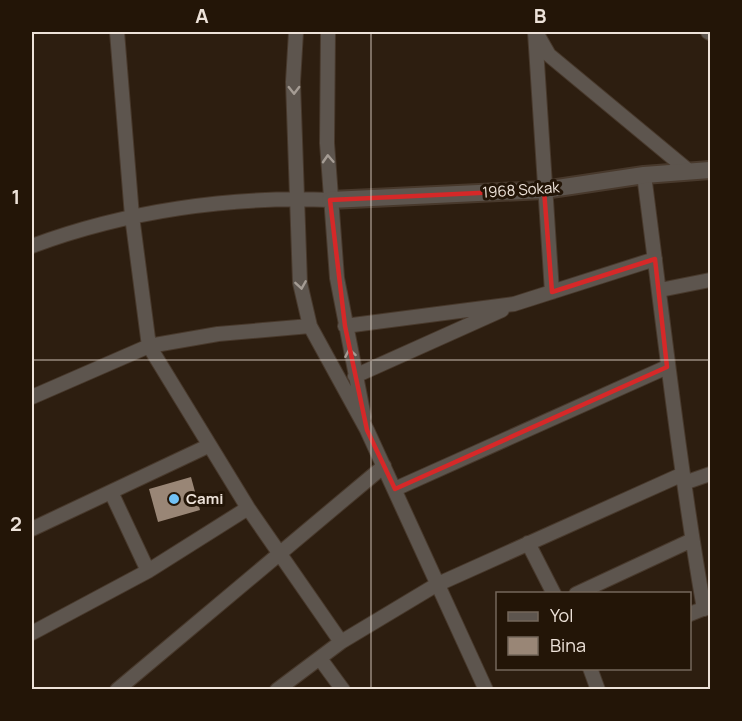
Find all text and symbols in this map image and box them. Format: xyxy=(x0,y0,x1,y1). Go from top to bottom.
text: A xyxy=(195,2,209,29)
text: B xyxy=(534,2,547,29)
one-way arrow xyxy=(287,85,300,94)
one-way arrow xyxy=(322,155,335,164)
street label: 1968 Sokak xyxy=(482,176,561,203)
text: 1 xyxy=(12,183,20,210)
one-way arrow xyxy=(294,280,306,289)
one-way arrow xyxy=(344,348,357,358)
place label: Cami xyxy=(186,488,223,509)
marker: Cami xyxy=(167,492,181,506)
text: 2 xyxy=(10,510,22,537)
legend xyxy=(496,592,691,670)
text: Yol xyxy=(550,603,573,627)
text: Bina xyxy=(550,633,586,657)

